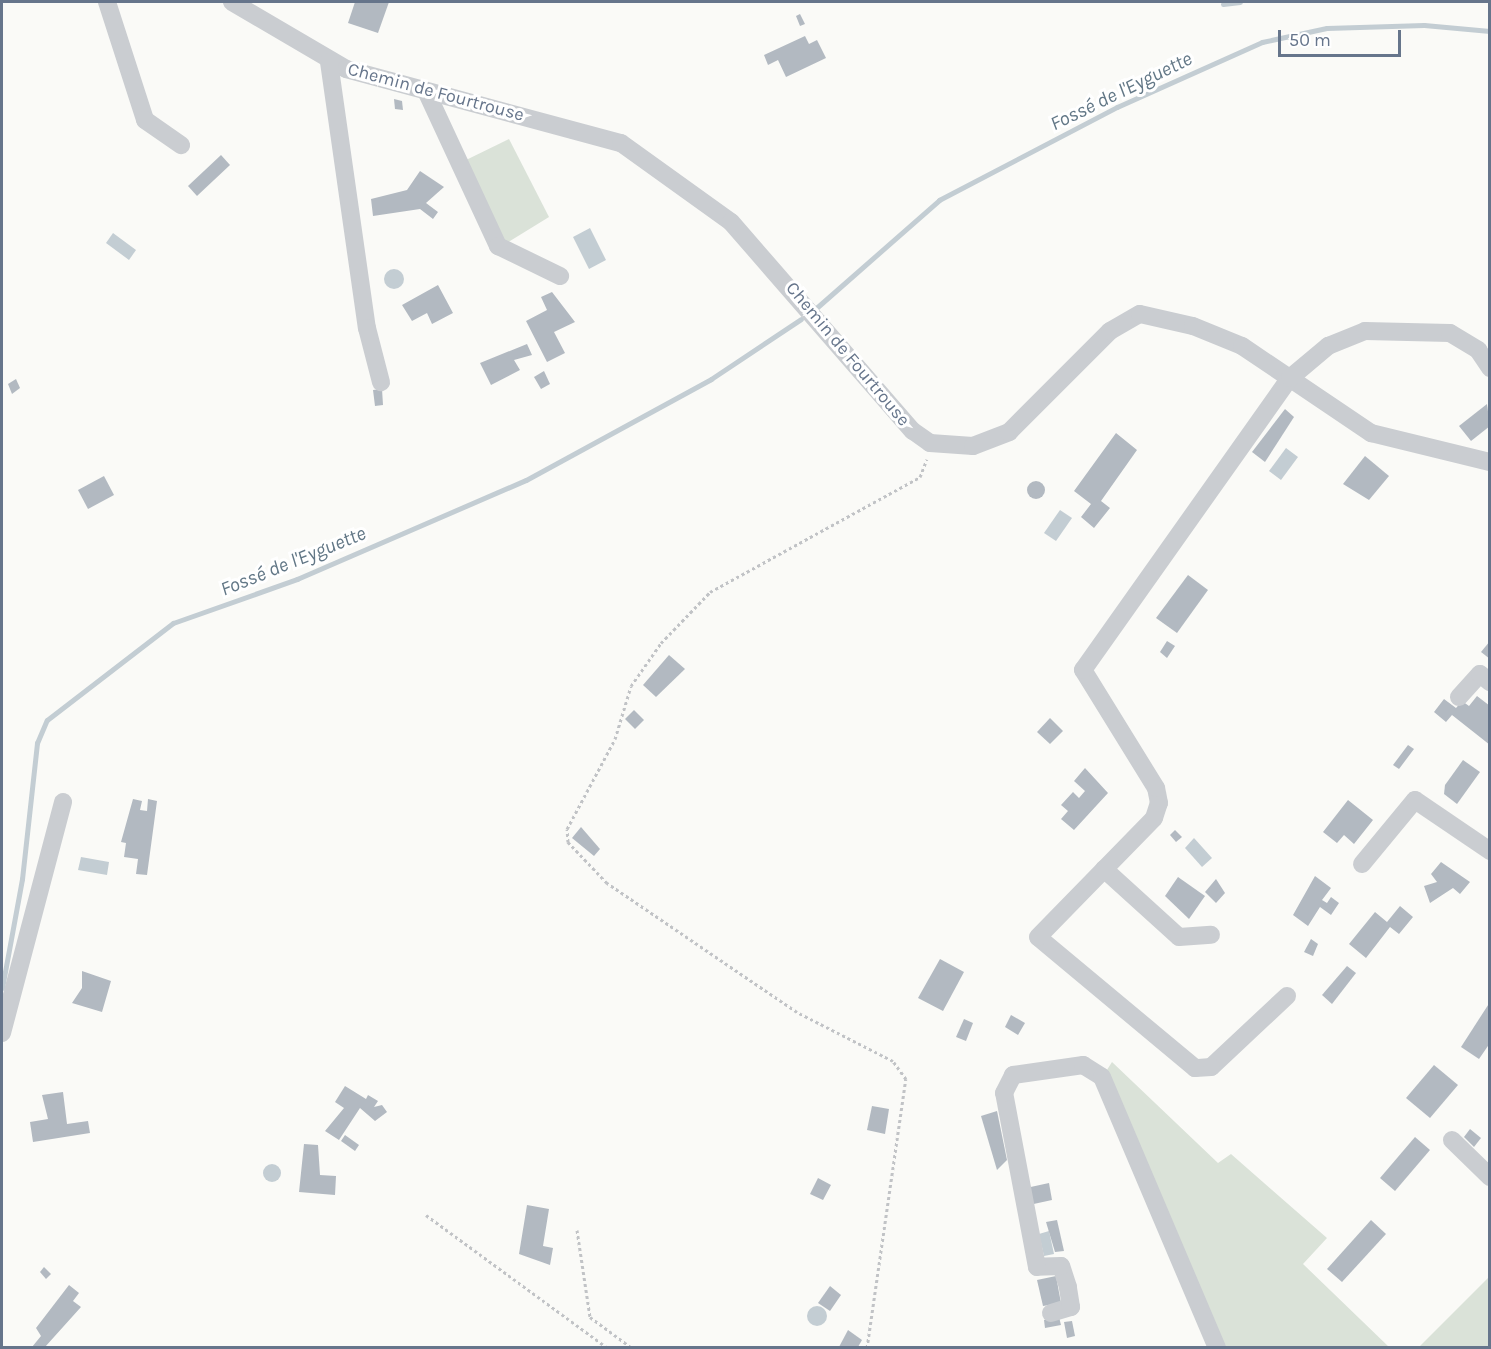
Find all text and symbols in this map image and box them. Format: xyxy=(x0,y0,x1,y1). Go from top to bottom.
scale bar xyxy=(1281,18,1404,56)
text: 50 m xyxy=(1289,29,1331,51)
water label: Fossé de l'Eyguette xyxy=(1046,46,1196,136)
street label: Chemin de Fourtrouse xyxy=(346,58,526,126)
street label: Chemin de Fourtrouse xyxy=(781,278,915,430)
water label: Fossé de l'Eyguette xyxy=(217,521,369,601)

